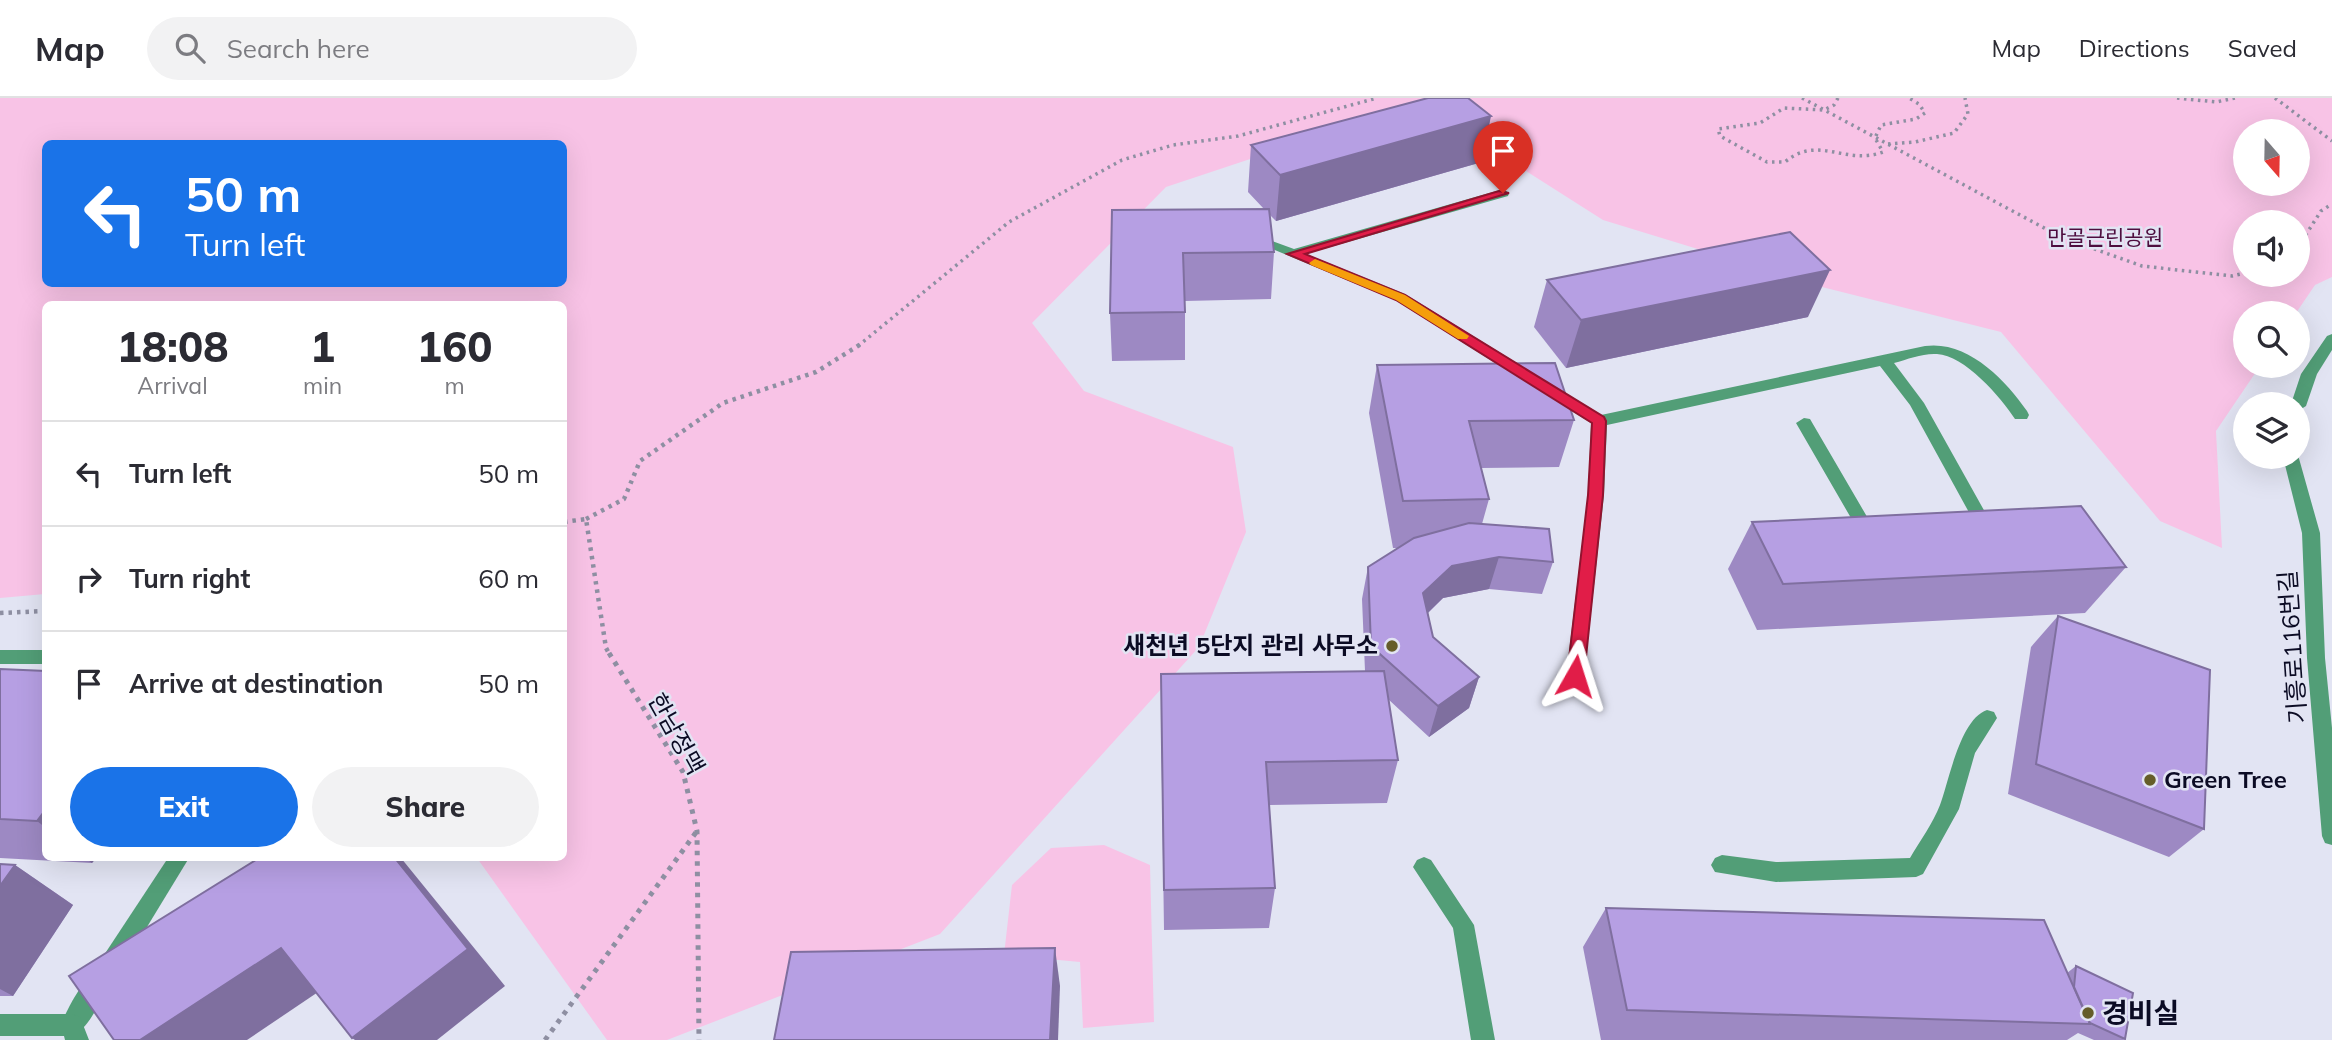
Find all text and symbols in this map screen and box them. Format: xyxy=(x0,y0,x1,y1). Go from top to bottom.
search box xyxy=(147,17,637,80)
text: Map xyxy=(35,28,105,69)
icon: search xyxy=(171,29,209,67)
text: Search here xyxy=(227,32,370,65)
text: Map xyxy=(1991,33,2041,63)
text: Directions xyxy=(2079,33,2190,63)
text: Saved xyxy=(2228,33,2297,63)
north arrow xyxy=(2233,119,2310,196)
map controls xyxy=(2233,119,2310,469)
pin xyxy=(1473,121,1533,193)
icon: arrive xyxy=(1484,132,1522,170)
text: 50 m xyxy=(185,163,301,224)
icon: left xyxy=(70,168,161,259)
button: sound xyxy=(2233,210,2310,287)
text: Turn left xyxy=(185,224,305,264)
park label: 만골근린공원 xyxy=(2047,224,2163,250)
button: search xyxy=(2233,301,2310,378)
text: 18:08 xyxy=(117,320,228,373)
text: 1 xyxy=(310,320,335,373)
text: 160 xyxy=(417,320,492,373)
text: Arrival xyxy=(137,371,208,400)
text: min xyxy=(303,371,342,400)
text: m xyxy=(444,371,465,400)
button: layers xyxy=(2233,392,2310,469)
icon: left xyxy=(70,455,108,493)
text: Turn left xyxy=(129,457,231,490)
text: 50 m xyxy=(478,457,539,490)
icon: right xyxy=(70,560,108,598)
text: Turn right xyxy=(129,562,250,595)
text: 60 m xyxy=(478,562,539,595)
street label: 기흥로116번길 xyxy=(2272,569,2312,725)
place label: 새천년 5단지 관리 사무소 xyxy=(1123,630,1378,660)
marker: 새천년 5단지 관리 사무소 xyxy=(1384,638,1400,654)
position arrow xyxy=(1538,639,1612,713)
icon: arrive xyxy=(70,665,108,703)
text: Arrive at destination xyxy=(129,667,384,700)
text: 50 m xyxy=(478,667,539,700)
street label: 한남정맥 xyxy=(642,688,711,779)
place label: Green Tree xyxy=(2164,764,2287,794)
button: Exit xyxy=(70,767,298,847)
button: Share xyxy=(312,767,539,847)
marker: Green Tree xyxy=(2142,772,2158,788)
place label: 경비실 xyxy=(2102,995,2179,1030)
marker: 경비실 xyxy=(2080,1005,2096,1021)

